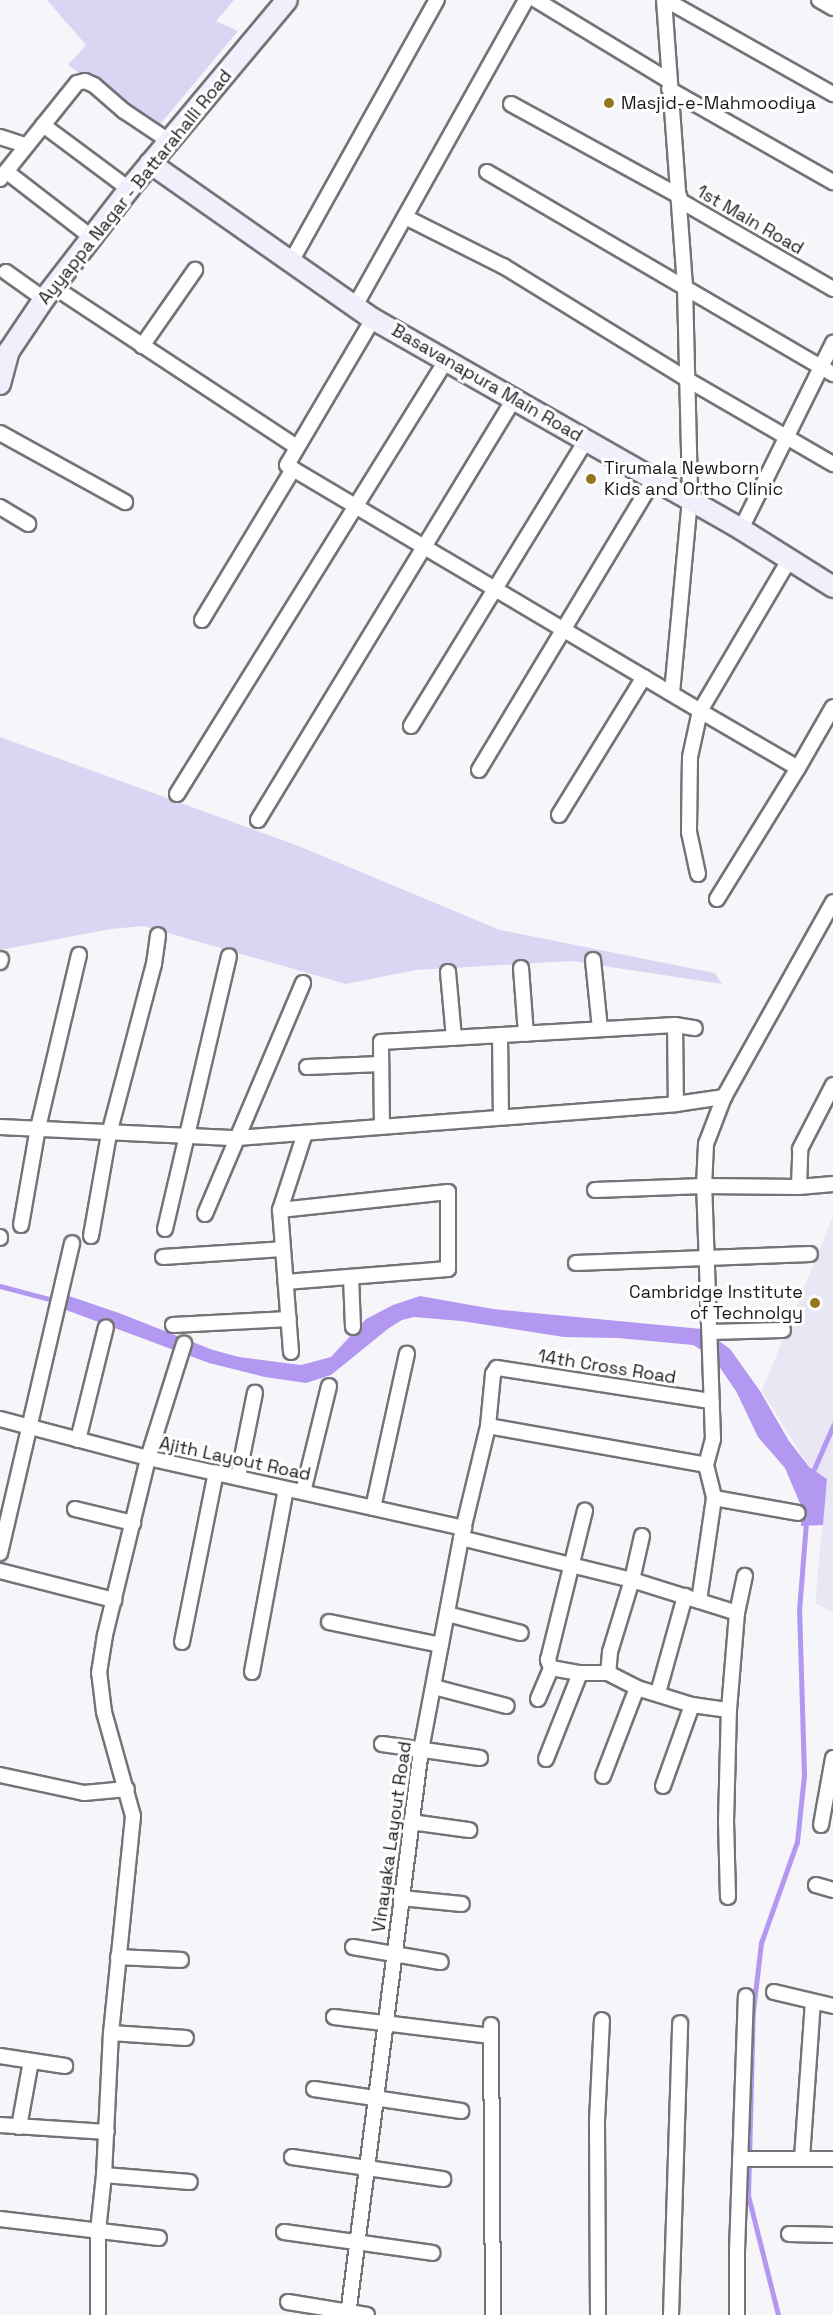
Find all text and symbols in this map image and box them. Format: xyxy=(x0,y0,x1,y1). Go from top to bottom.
street label: Ayyappa Nagar - Battarahalli Road xyxy=(33,65,237,309)
place label: Masjid-e-Mahmoodiya xyxy=(621,92,816,114)
marker: Masjid-e-Mahmoodiya xyxy=(602,96,616,110)
street label: 1st Main Road xyxy=(693,181,807,259)
street label: Basavanapura Main Road xyxy=(388,319,586,447)
place label: Tirumala Newborn Kids and Ortho Clinic xyxy=(604,458,783,500)
marker: Tirumala Newborn Kids and Ortho Clinic xyxy=(582,470,600,488)
place label: Cambridge Institute of Technolgy xyxy=(629,1282,803,1324)
marker: Cambridge Institute of Technolgy xyxy=(808,1296,822,1310)
street label: 14th Cross Road xyxy=(536,1345,678,1389)
street label: Ajith Layout Road xyxy=(157,1432,313,1486)
street label: Vinayaka Layout Road xyxy=(368,1740,416,1934)

